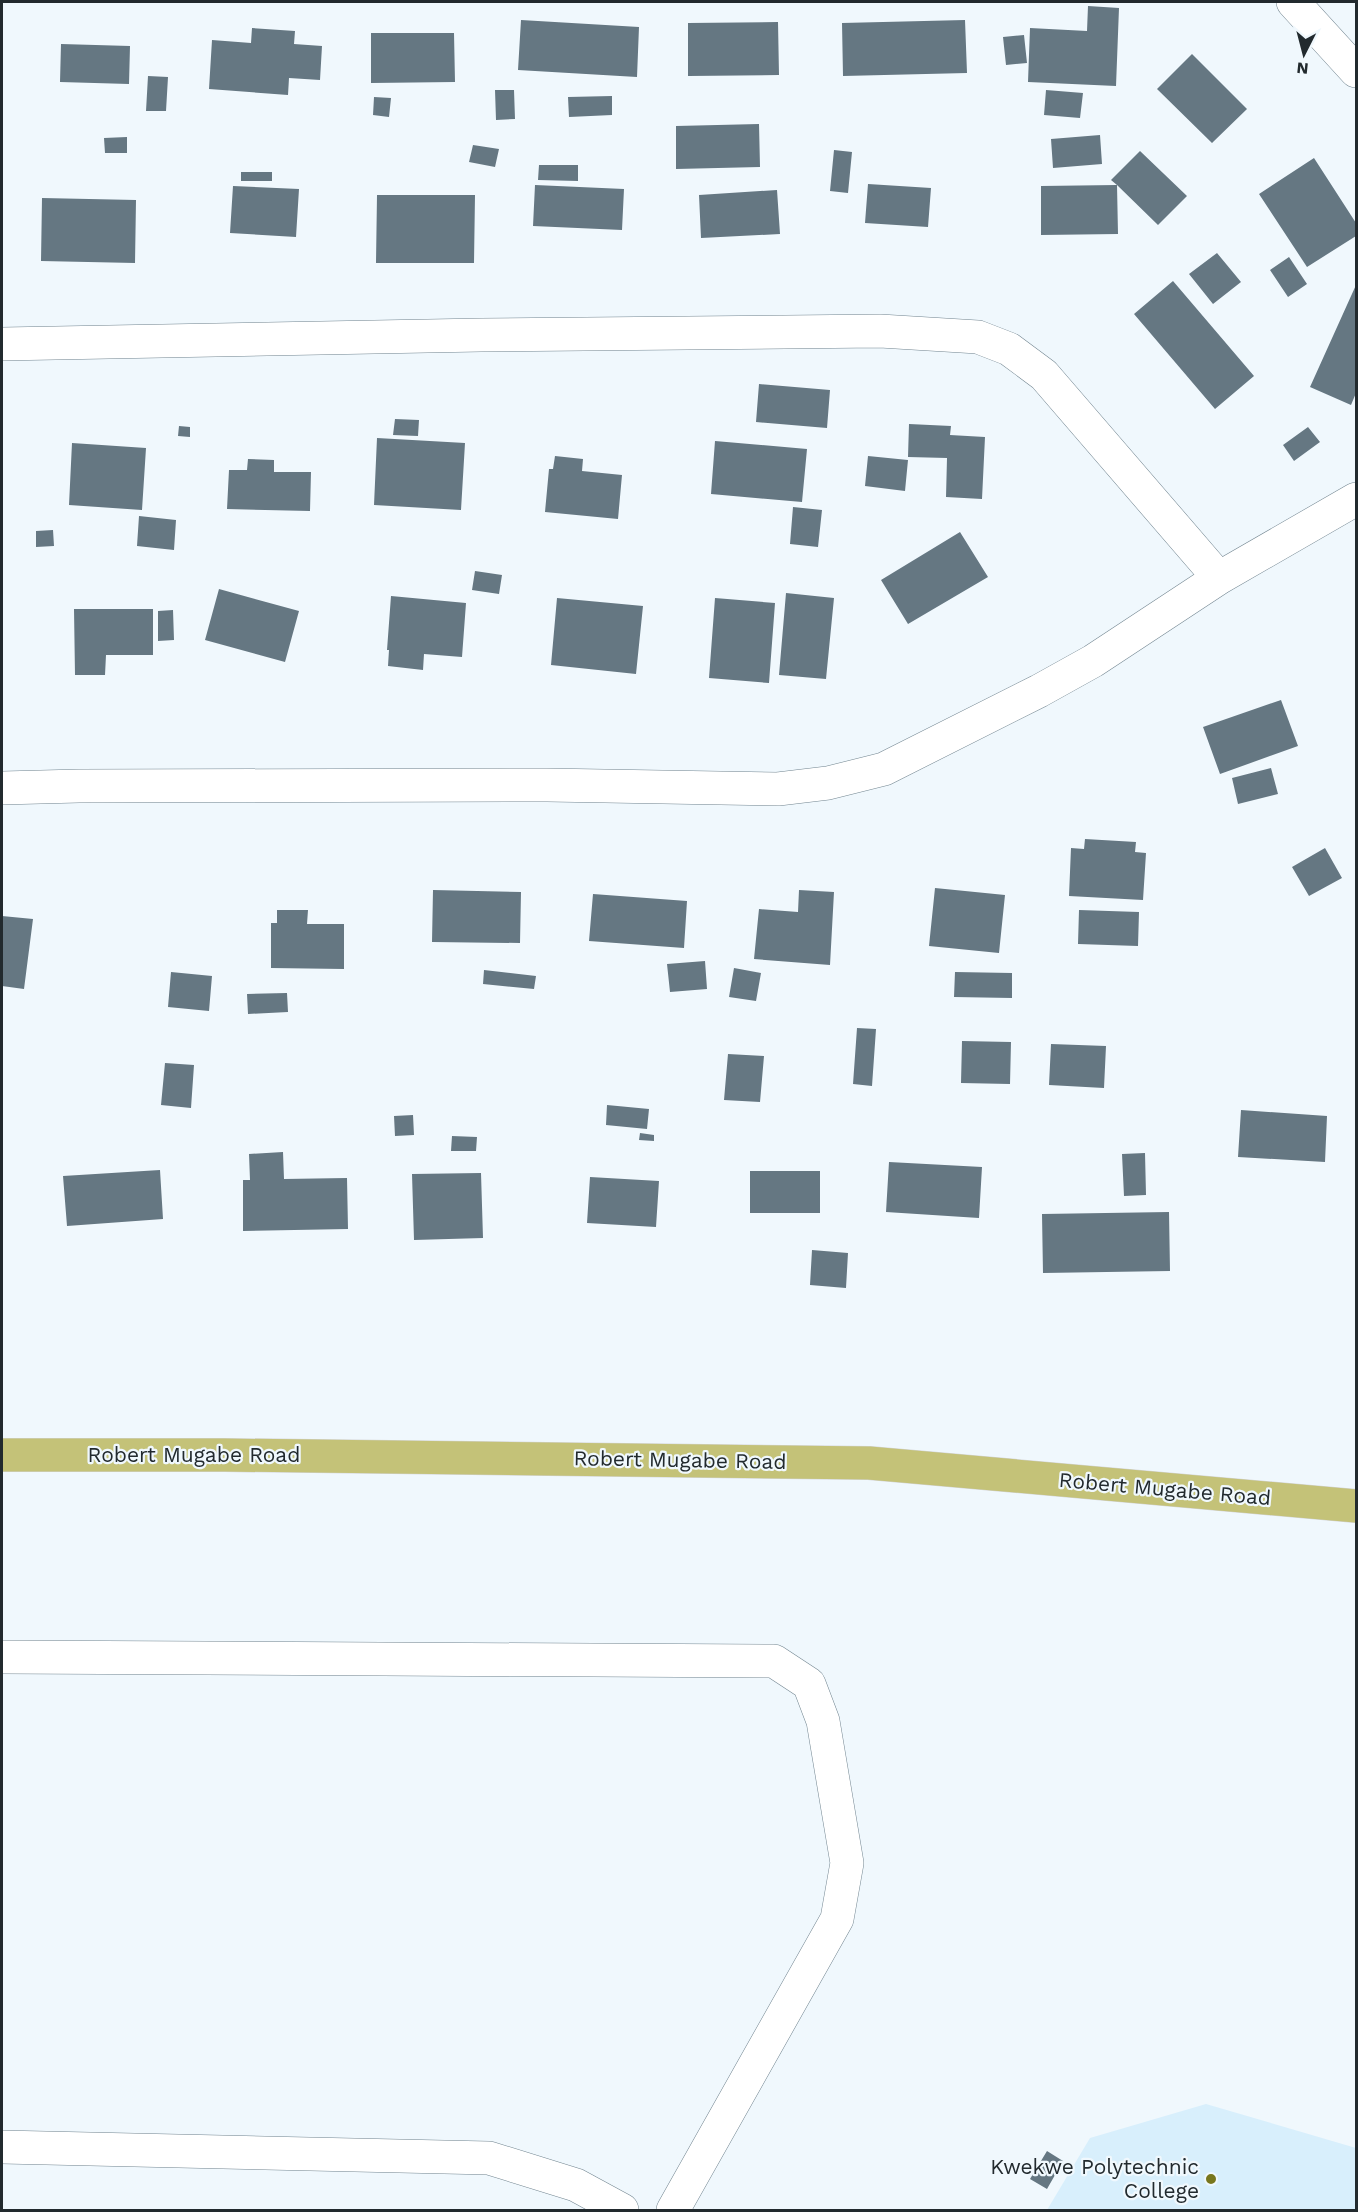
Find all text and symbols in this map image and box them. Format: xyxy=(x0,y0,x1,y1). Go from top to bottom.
north arrow xyxy=(1274,24,1334,84)
text: N xyxy=(1296,58,1309,78)
street label: Robert Mugabe Road xyxy=(88,1442,300,1467)
street label: Robert Mugabe Road xyxy=(573,1445,787,1474)
street label: Robert Mugabe Road xyxy=(1058,1467,1272,1510)
place label: Kwekwe Polytechnic College xyxy=(990,2154,1199,2203)
marker: Kwekwe Polytechnic College xyxy=(1204,2172,1218,2186)

